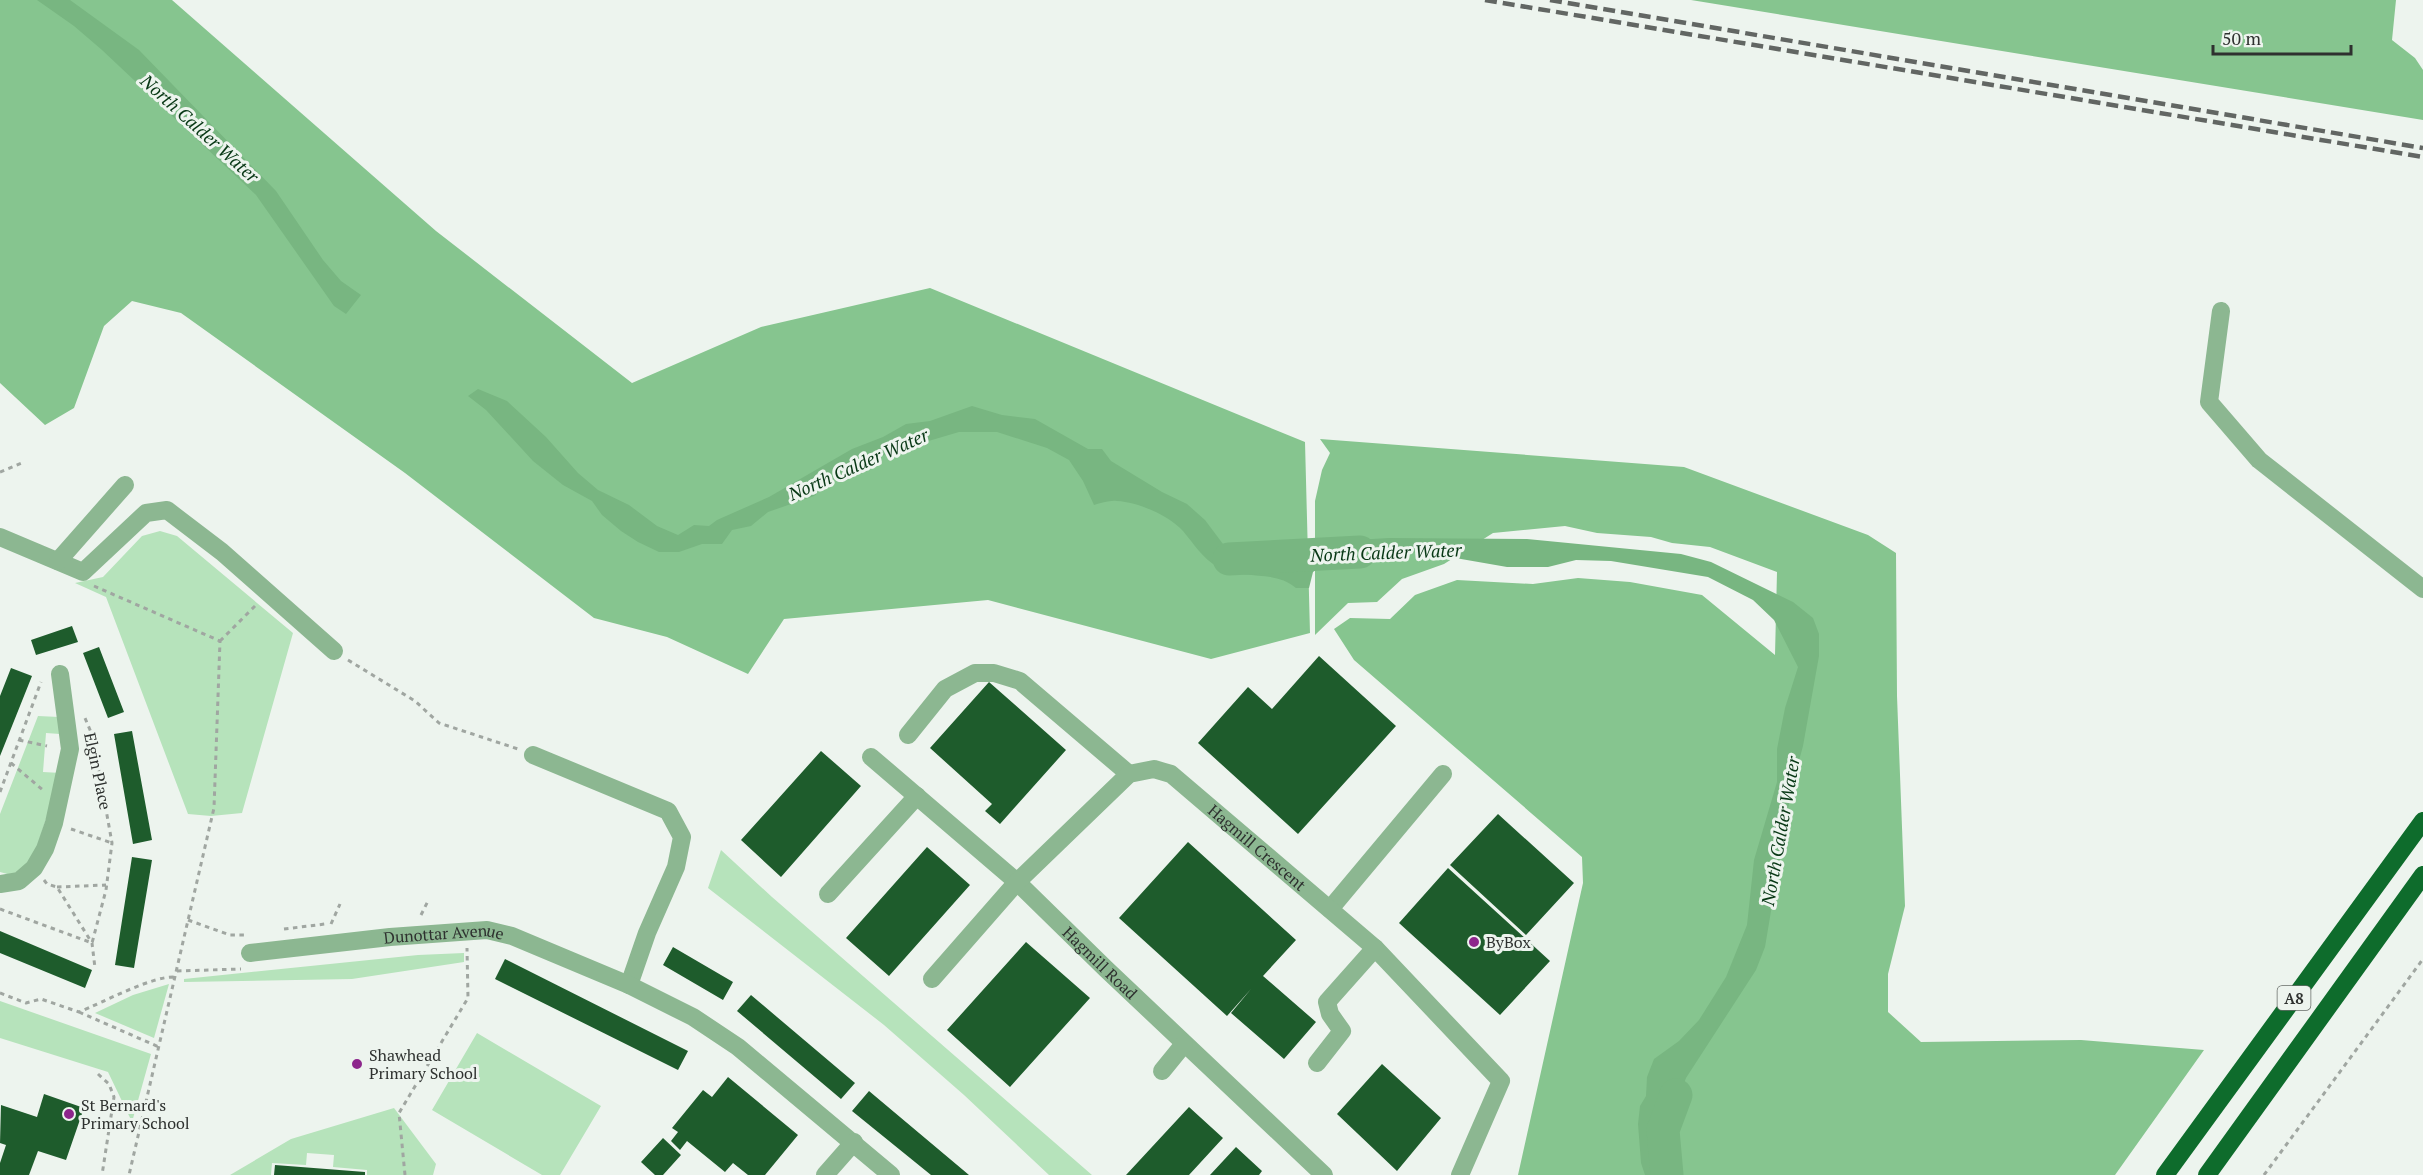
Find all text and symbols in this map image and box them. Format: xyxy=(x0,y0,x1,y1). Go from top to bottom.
scale bar xyxy=(2213,18,2351,56)
text: 50 m xyxy=(2222,26,2262,50)
water label: North Calder Water xyxy=(135,68,265,188)
water label: North Calder Water xyxy=(783,422,933,506)
water label: North Calder Water xyxy=(1309,537,1463,567)
street label: Elgin Place xyxy=(79,730,117,812)
water label: North Calder Water xyxy=(1755,754,1805,908)
street label: Hagmill Crescent xyxy=(1203,799,1311,896)
street label: Dunottar Avenue xyxy=(382,919,506,949)
street label: Hagmill Road xyxy=(1058,921,1142,1004)
place label: ByBox xyxy=(1486,931,1531,953)
marker: ByBox xyxy=(1467,935,1481,949)
road number: A8 xyxy=(2278,986,2310,1010)
place label: Shawhead Primary School xyxy=(369,1044,478,1084)
marker: Shawhead Primary School xyxy=(350,1057,364,1071)
place label: St Bernard's Primary School xyxy=(81,1094,190,1134)
marker: St Bernard's Primary School xyxy=(62,1107,76,1121)

